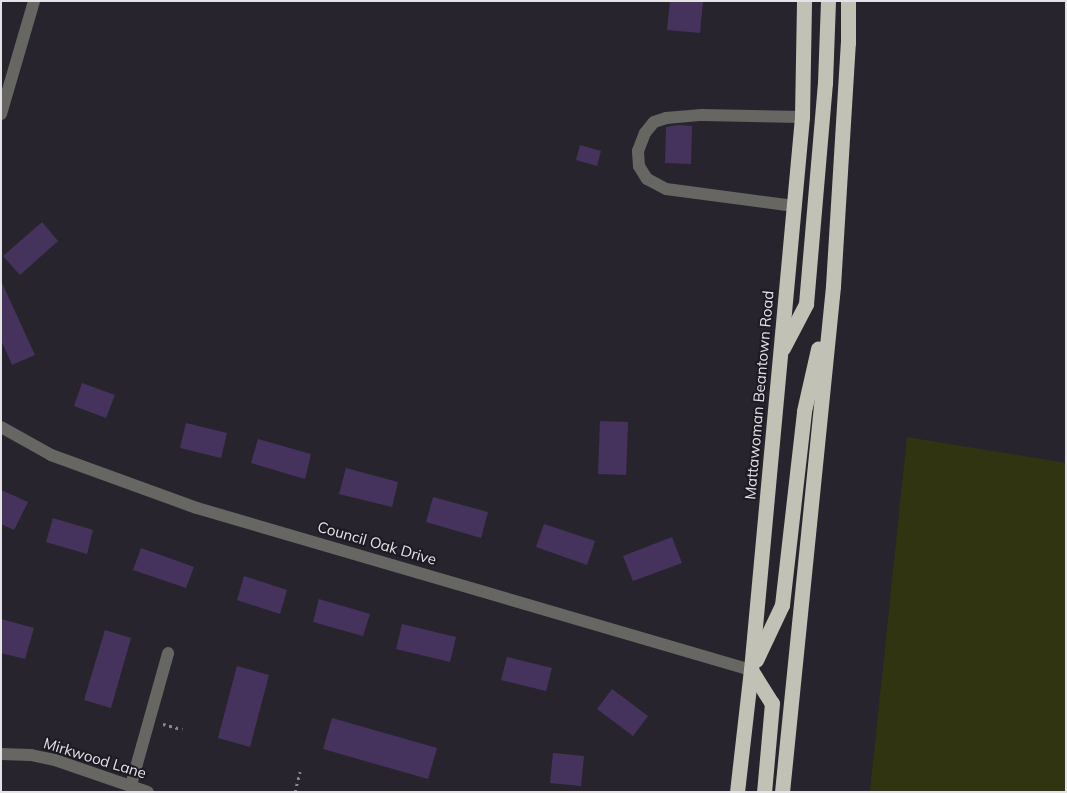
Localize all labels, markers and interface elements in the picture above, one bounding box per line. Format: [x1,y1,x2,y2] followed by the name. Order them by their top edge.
[741,290,777,500] street label: Mattawoman Beantown Road
[316,517,438,569] street label: Council Oak Drive
[41,734,149,782] street label: Mirkwood Lane

